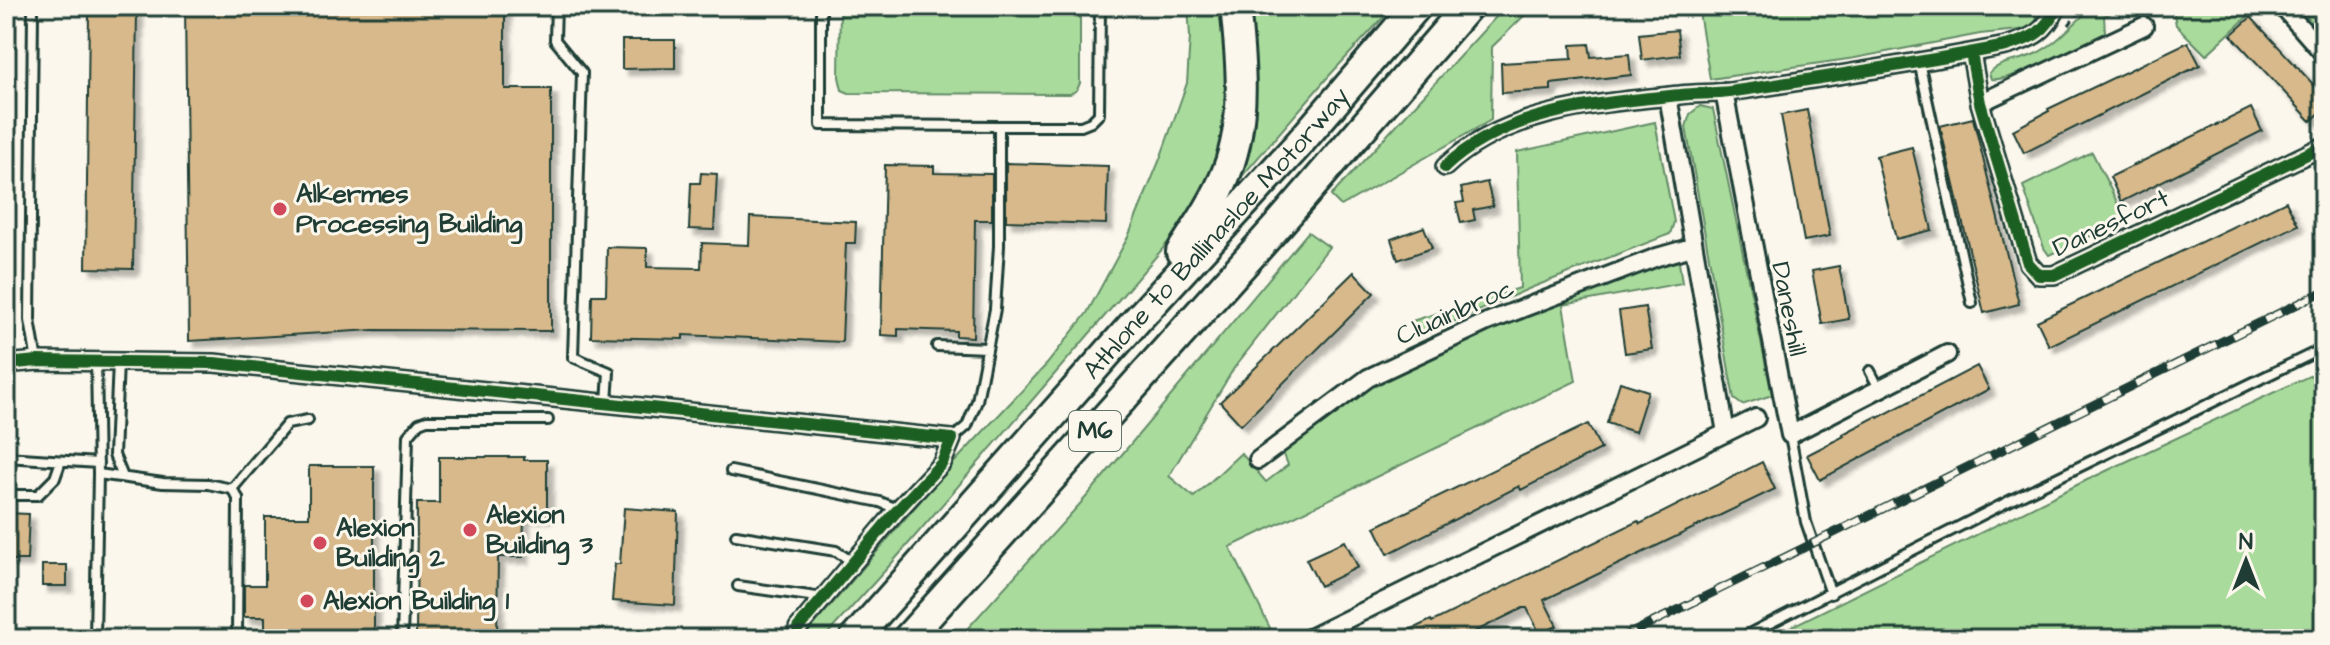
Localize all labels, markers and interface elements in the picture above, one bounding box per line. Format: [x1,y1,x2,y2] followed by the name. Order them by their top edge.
[1075,79,1359,387] street label: Athlone to Ballinasloe Motorway
[296,176,523,245] place label: Alkermes Processing Building
[2047,180,2176,266] street label: Danesfort
[271,200,289,218] marker: Alkermes Processing Building
[1762,259,1816,359] street label: Daneshill
[1390,270,1520,354] street label: Cluainbroc
[1069,411,1121,451] road number: M6
[486,497,594,566] place label: Alexion Building 3
[336,510,445,579] place label: Alexion Building 2
[461,521,479,539] marker: Alexion Building 3
[2206,521,2286,601] north arrow
[2239,527,2253,558] text: N
[311,534,329,552] marker: Alexion Building 2
[323,583,510,622] place label: Alexion Building 1
[298,592,316,610] marker: Alexion Building 1

